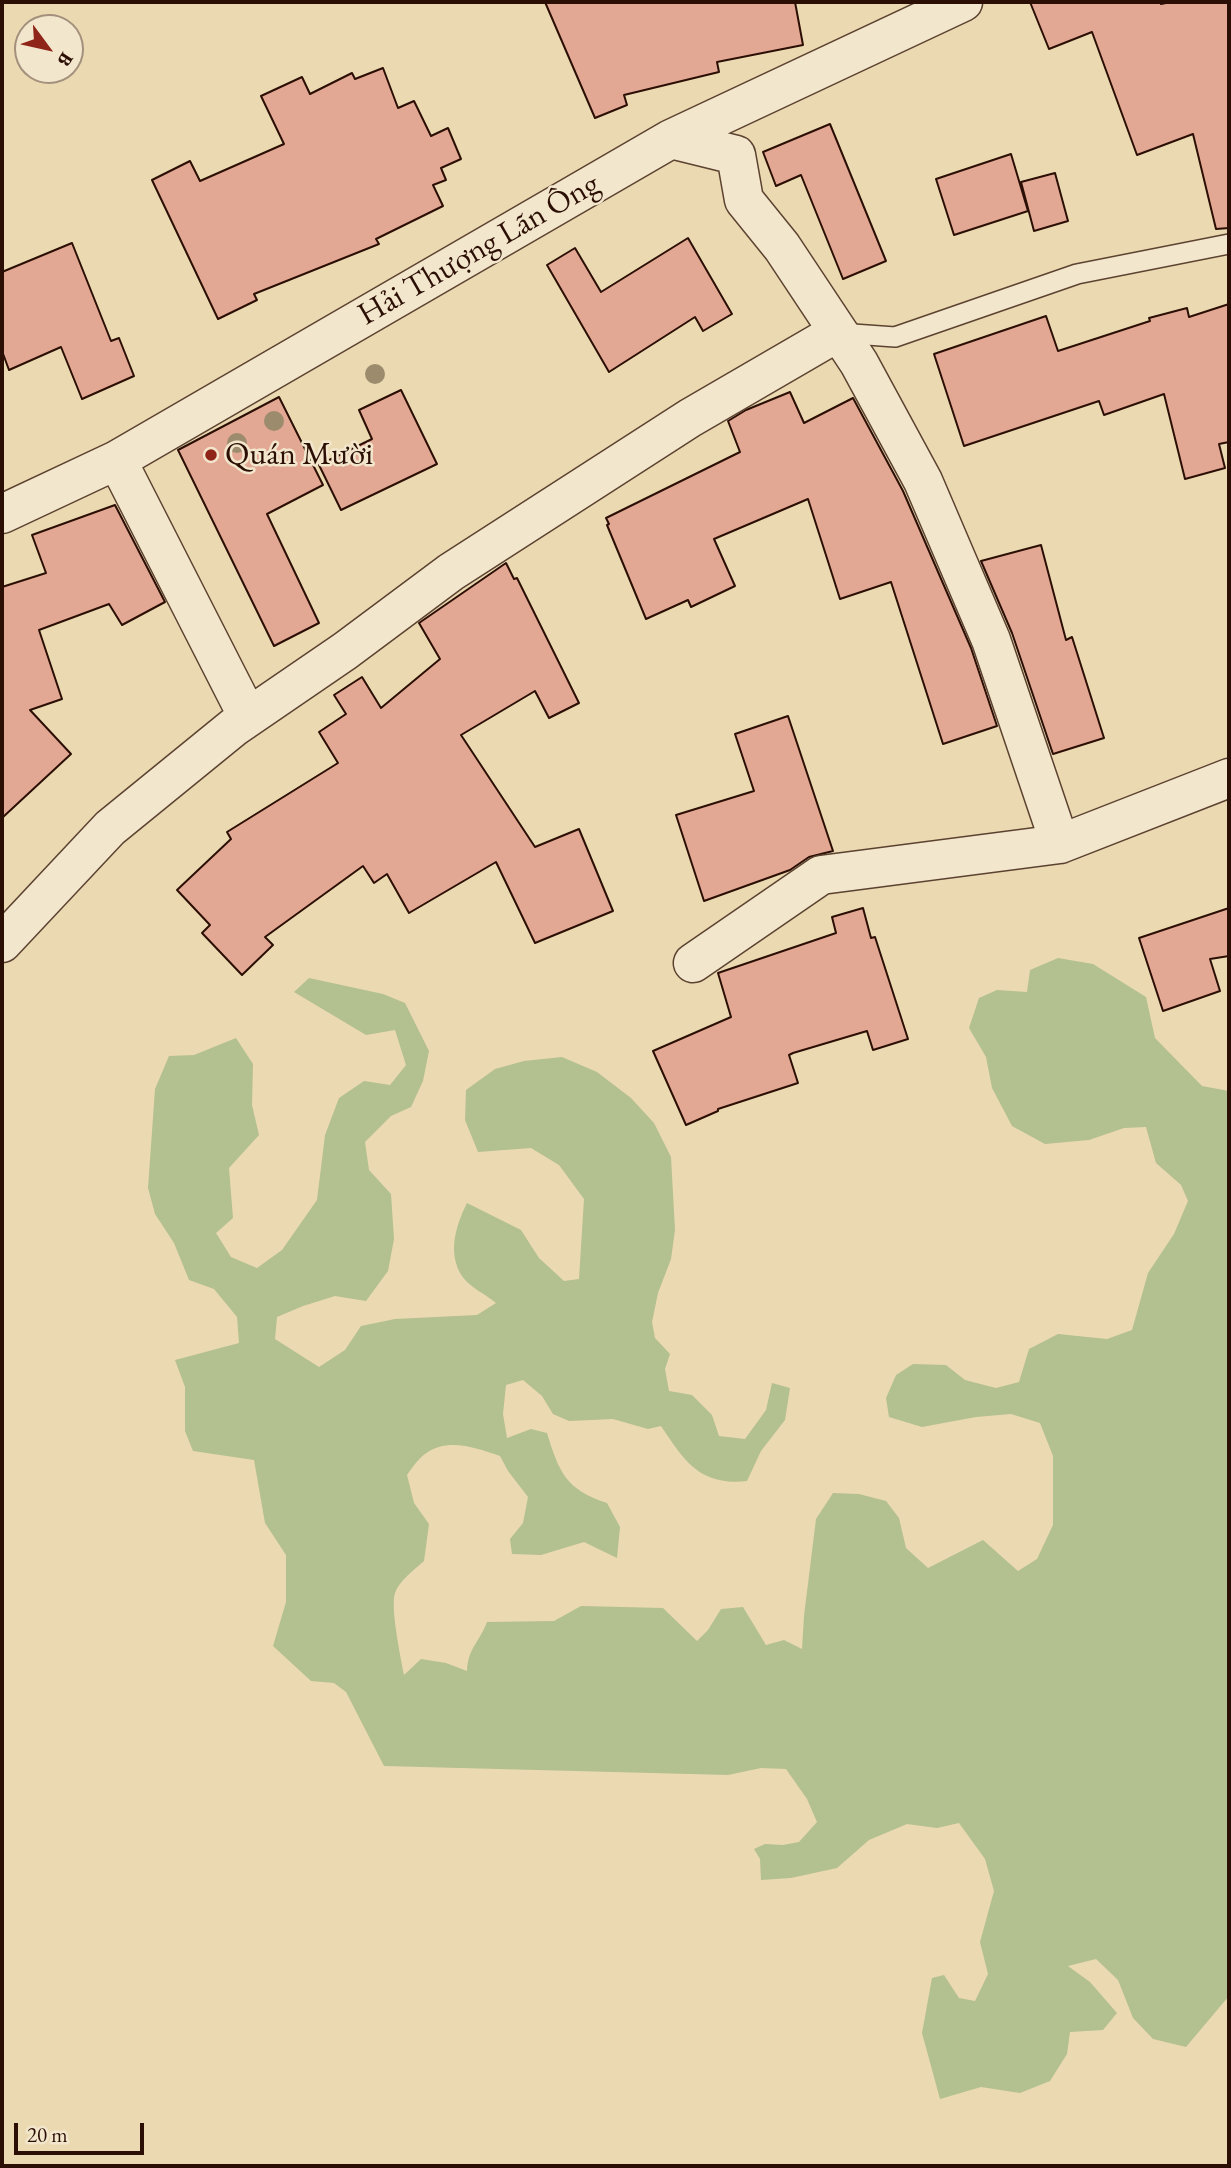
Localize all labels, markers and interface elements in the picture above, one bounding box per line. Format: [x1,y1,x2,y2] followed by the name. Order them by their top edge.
[14,14,84,84] north arrow
[52,48,79,71] text: B
[352,165,606,335] street label: Hải Thượng Lãn Ông
[225,436,373,474] place label: Quán Mười
[203,447,219,463] marker: Quán Mười
[18,2108,147,2152] scale bar
[27,2121,68,2148] text: 20 m

